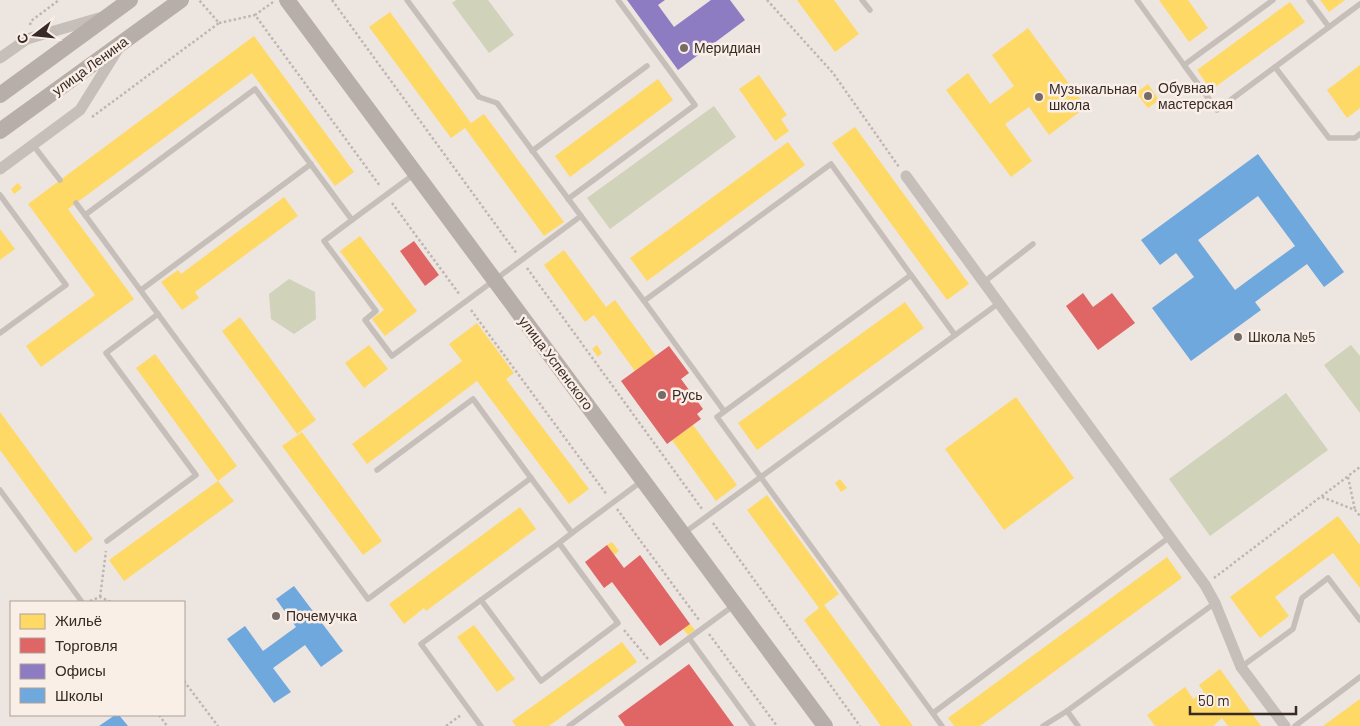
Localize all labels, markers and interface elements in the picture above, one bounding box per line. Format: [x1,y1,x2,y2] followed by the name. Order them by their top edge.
[10,10,60,60] north arrow
[12,32,32,46] text: С
[49,32,131,99] street label: улица Ленина
[694,39,761,56] place label: Меридиан
[678,42,690,54] marker: Меридиан
[1158,79,1233,112] place label: Обувная мастерская
[1049,80,1137,113] place label: Музыкальная школа
[1142,90,1154,102] marker: Обувная мастерская
[1033,91,1045,103] marker: Музыкальная школа
[516,312,597,413] street label: улица Успенского
[1248,328,1316,345] place label: Школа №5
[1232,331,1244,343] marker: Школа №5
[672,386,702,403] place label: Русь
[656,389,668,401] marker: Русь
[10,601,185,716] legend
[286,607,357,624] place label: Почемучка
[270,610,282,622] marker: Почемучка
[55,611,102,629] text: Жильё
[55,636,118,654] text: Торговля
[55,661,106,679] text: Офисы
[1190,684,1296,716] scale bar
[55,686,103,704] text: Школы
[1198,691,1230,709] text: 50 m

